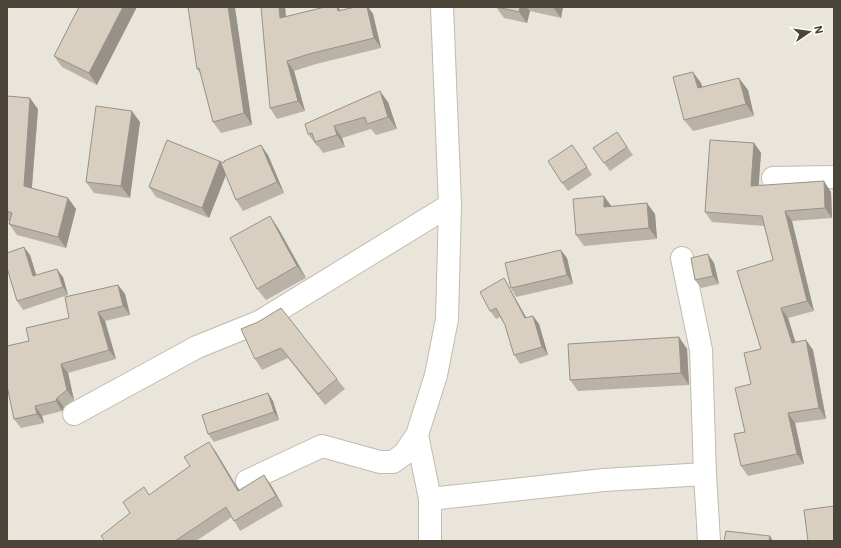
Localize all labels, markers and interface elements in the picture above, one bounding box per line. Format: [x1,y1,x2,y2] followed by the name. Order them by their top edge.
[789,12,829,52] north arrow
[811,24,826,35] text: N

